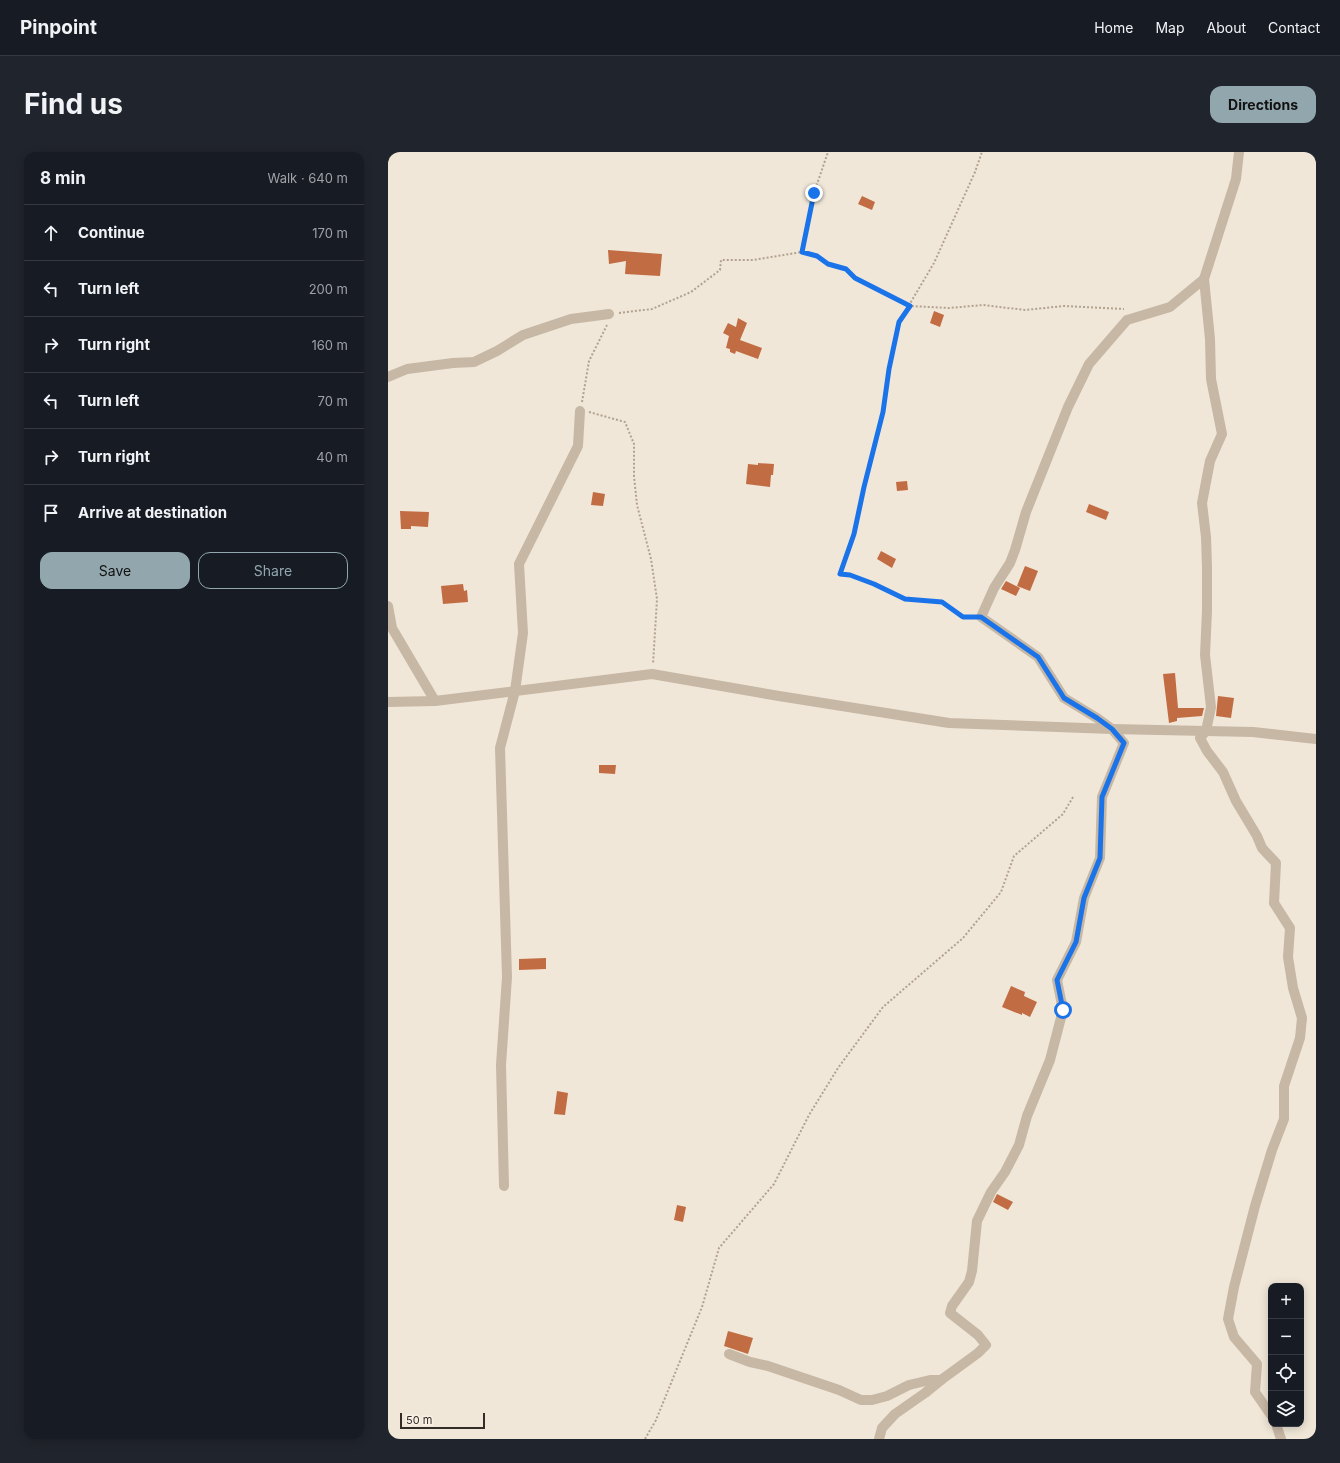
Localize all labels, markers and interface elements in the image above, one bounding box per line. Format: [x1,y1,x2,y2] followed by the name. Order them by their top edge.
[20,16,97,39] text: Pinpoint
[1094,19,1133,36] text: Home
[1155,19,1185,36] text: Map
[1207,19,1246,36] text: About
[1268,19,1320,36] text: Contact
[1210,86,1316,123] button: Directions
[24,87,123,121] text: Find us
[40,168,86,188] text: 8 min
[268,170,348,186] text: Walk · 640 m
[805,184,823,202] route end
[40,222,62,244] icon: ahead
[78,223,145,242] text: Continue
[312,225,348,241] text: 170 m
[40,278,62,300] icon: left
[78,279,139,298] text: Turn left
[309,281,348,297] text: 200 m
[40,334,62,356] icon: right
[78,335,150,354] text: Turn right
[311,337,348,353] text: 160 m
[40,390,62,412] icon: left
[78,391,139,410] text: Turn left
[318,393,348,409] text: 70 m
[40,446,62,468] icon: right
[78,447,150,466] text: Turn right
[316,449,348,465] text: 40 m
[40,502,62,524] icon: arrive
[78,503,227,522] text: Arrive at destination
[40,552,190,589] button: Save
[198,552,348,589] button: Share
[1054,1001,1072,1019] route start
[1268,1283,1304,1427] map controls
[1268,1283,1304,1319] button: +
[1268,1319,1304,1355] button: −
[1268,1355,1304,1391] button: locate
[1268,1391,1304,1427] button: layers
[400,1411,485,1430] scale bar
[406,1413,432,1427] text: 50 m

